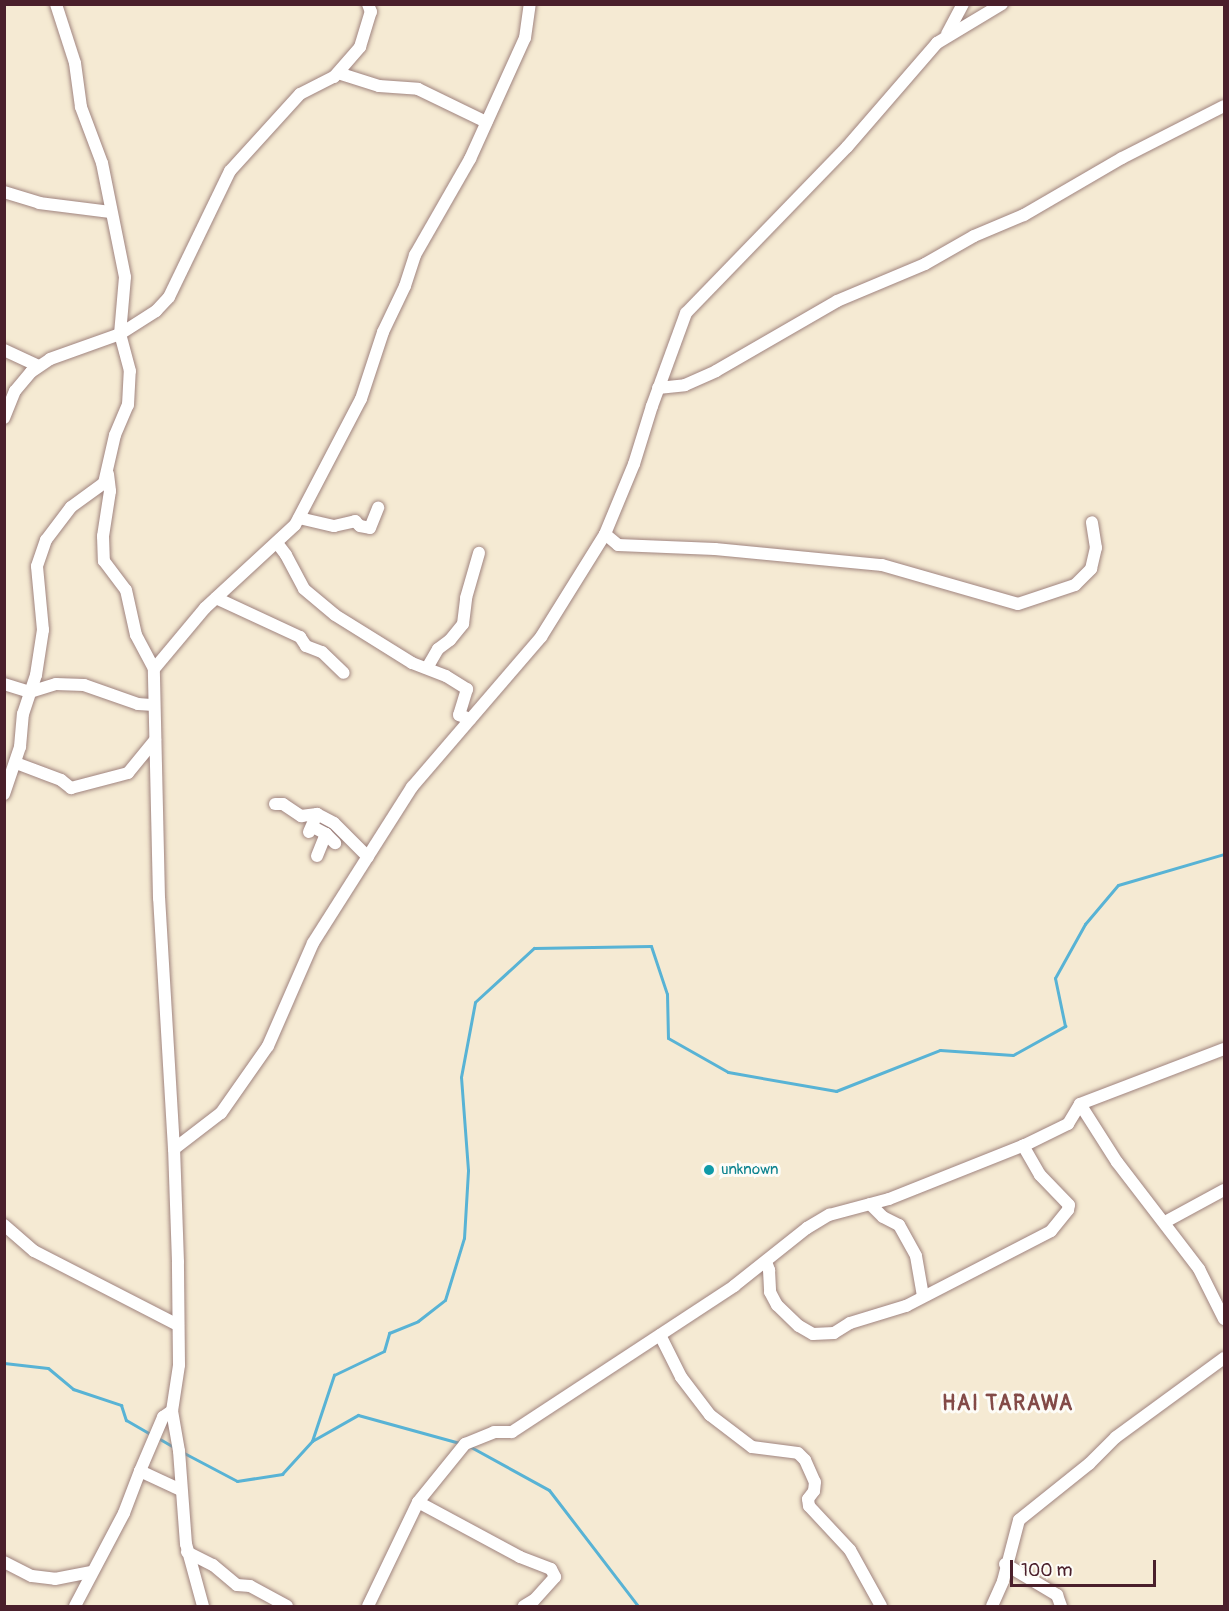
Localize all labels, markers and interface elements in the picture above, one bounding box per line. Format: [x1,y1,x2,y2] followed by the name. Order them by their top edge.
[721,1161,779,1179] place label: unknown
[702,1163,716,1177] marker: unknown
[942,1391,1074,1417] district label: HAI TARAWA
[1013,1548,1158,1586] scale bar
[1021,1559,1073,1582] text: 100 m

